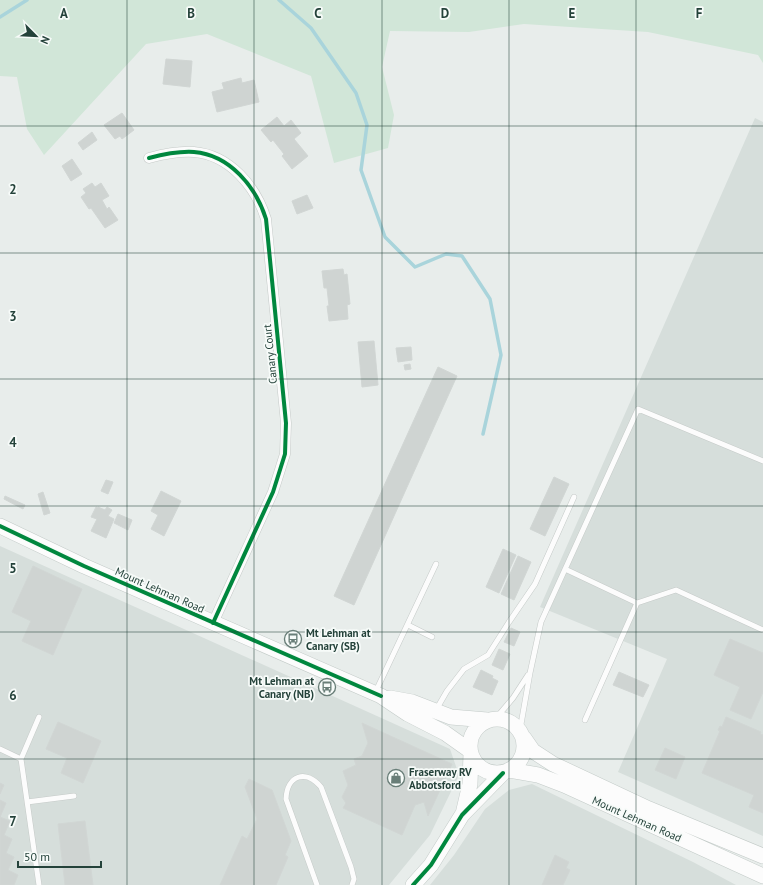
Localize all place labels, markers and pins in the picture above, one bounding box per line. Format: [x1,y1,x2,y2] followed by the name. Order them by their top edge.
[306,626,371,653] place label: Mt Lehman at Canary (SB)
[283,629,303,649] bus stop icon: Mt Lehman at Canary (SB)
[249,674,314,701] place label: Mt Lehman at Canary (NB)
[317,677,337,697] bus stop icon: Mt Lehman at Canary (NB)
[409,765,472,792] place label: Fraserway RV Abbotsford
[386,768,406,788] shop icon: Fraserway RV Abbotsford

